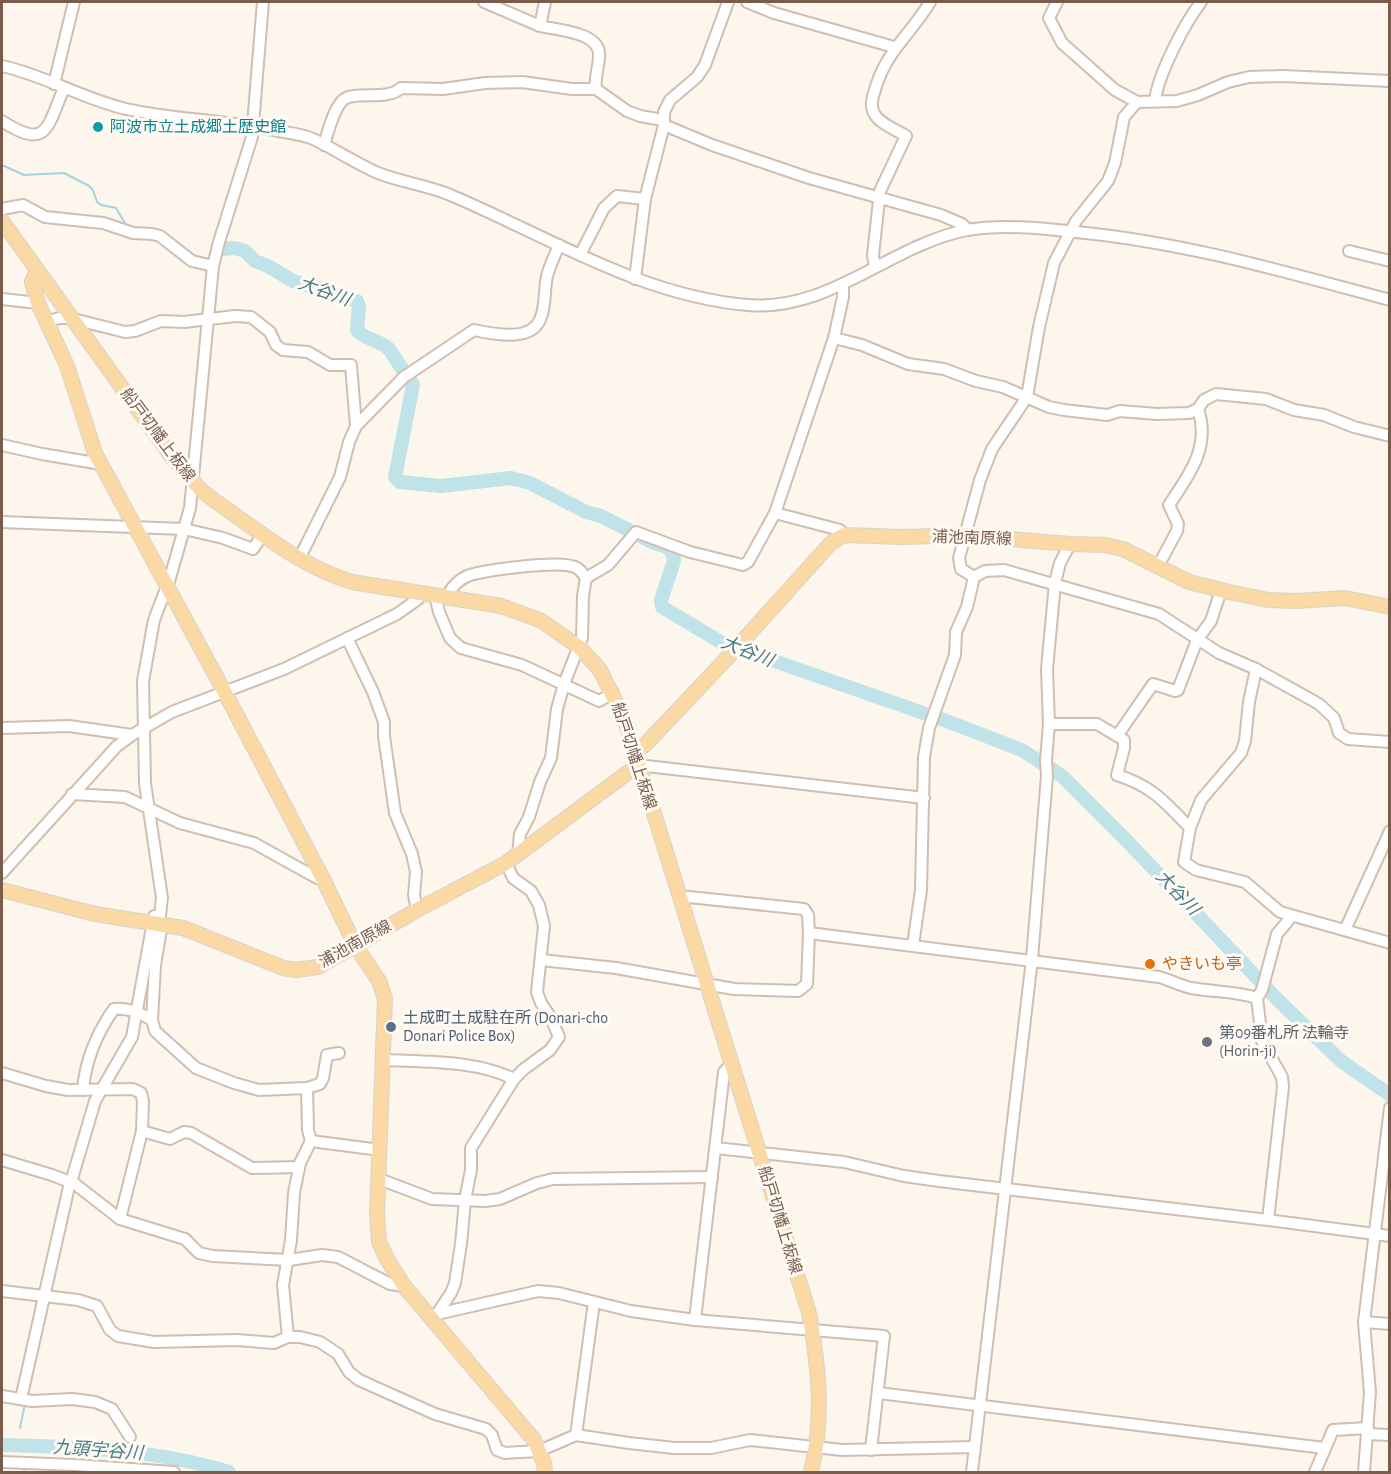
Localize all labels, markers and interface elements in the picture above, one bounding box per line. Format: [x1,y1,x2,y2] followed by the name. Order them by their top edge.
[110,118,286,135] place label: 阿波市立土成郷土歴史館
[91,120,105,134] marker: 阿波市立土成郷土歴史館
[296,272,355,310] water label: 大谷川
[118,385,199,485] street label: 船戸切幡上板線
[932,528,1012,547] street label: 浦池南原線
[719,632,778,671] water label: 大谷川
[609,700,660,812] street label: 船戸切幡上板線
[1152,866,1205,920] water label: 大谷川
[316,917,394,970] street label: 浦池南原線
[1162,955,1242,972] place label: やきいも亭
[1143,957,1157,971] marker: やきいも亭
[403,1009,608,1044] place label: 土成町土成駐在所 (Donari-cho Donari Police Box)
[384,1020,398,1034] marker: 土成町土成駐在所 (Donari-cho Donari Police Box)
[1219,1024,1350,1060] place label: 第09番札所 法輪寺 (Horin-ji)
[1200,1035,1214,1049] marker: 第09番札所 法輪寺 (Horin-ji)
[756,1164,805,1276] street label: 船戸切幡上板線
[52,1437,146,1463] water label: 九頭宇谷川

